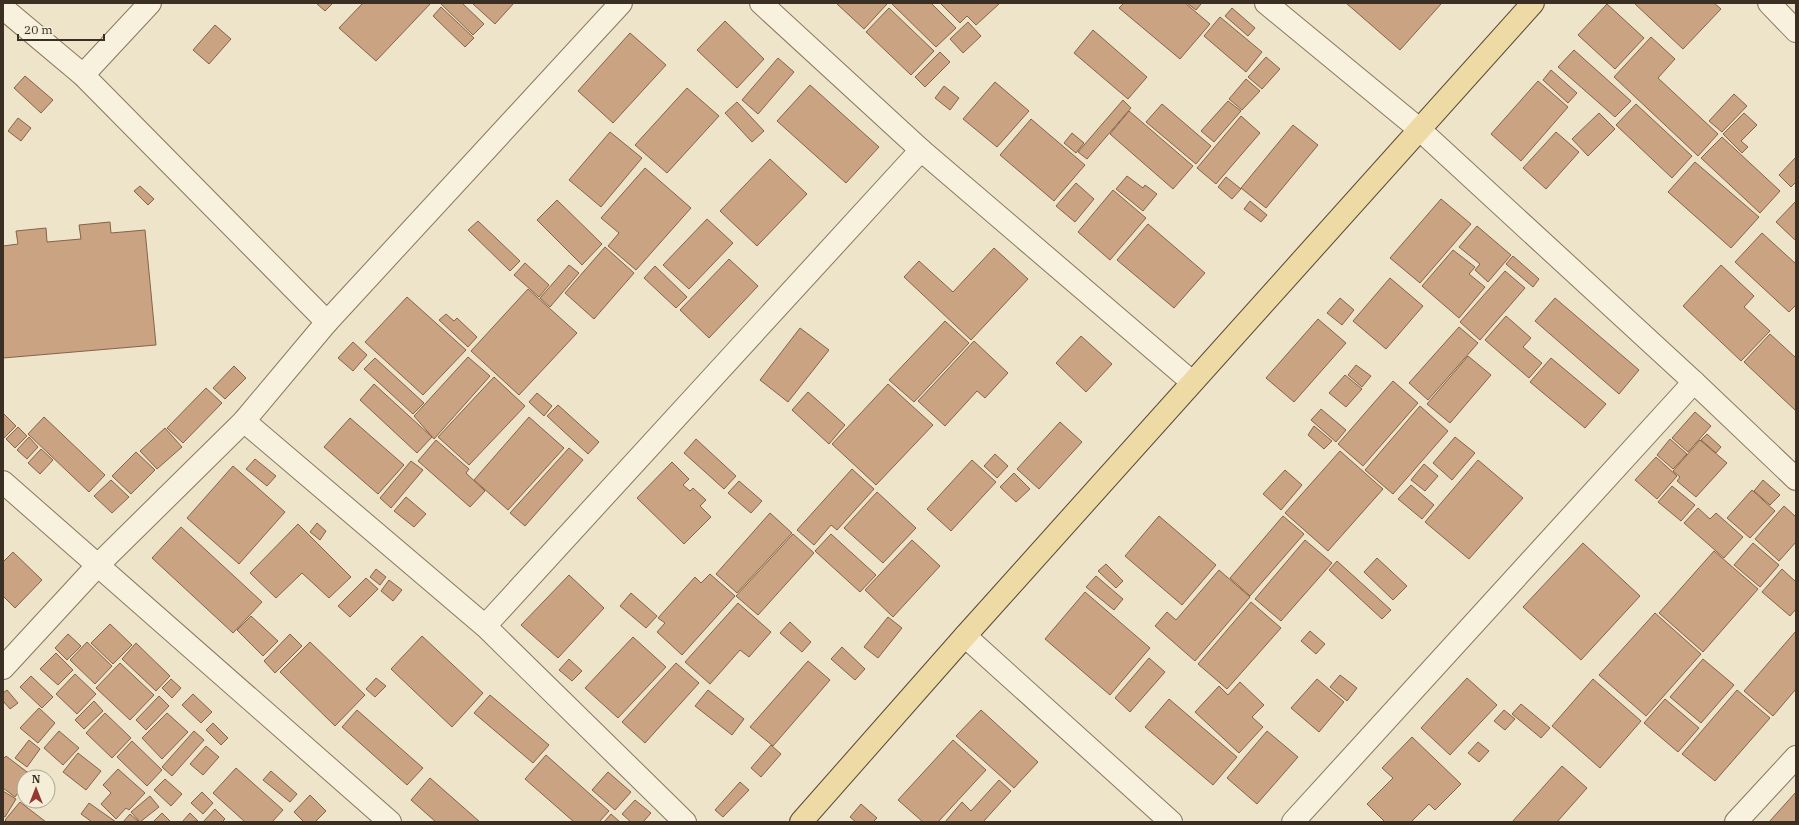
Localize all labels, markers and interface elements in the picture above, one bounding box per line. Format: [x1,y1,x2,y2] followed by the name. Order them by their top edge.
[18,16,104,42] scale bar
[24,22,53,37] text: 20 m
[16,769,56,809] north arrow
[32,772,41,786] text: N

